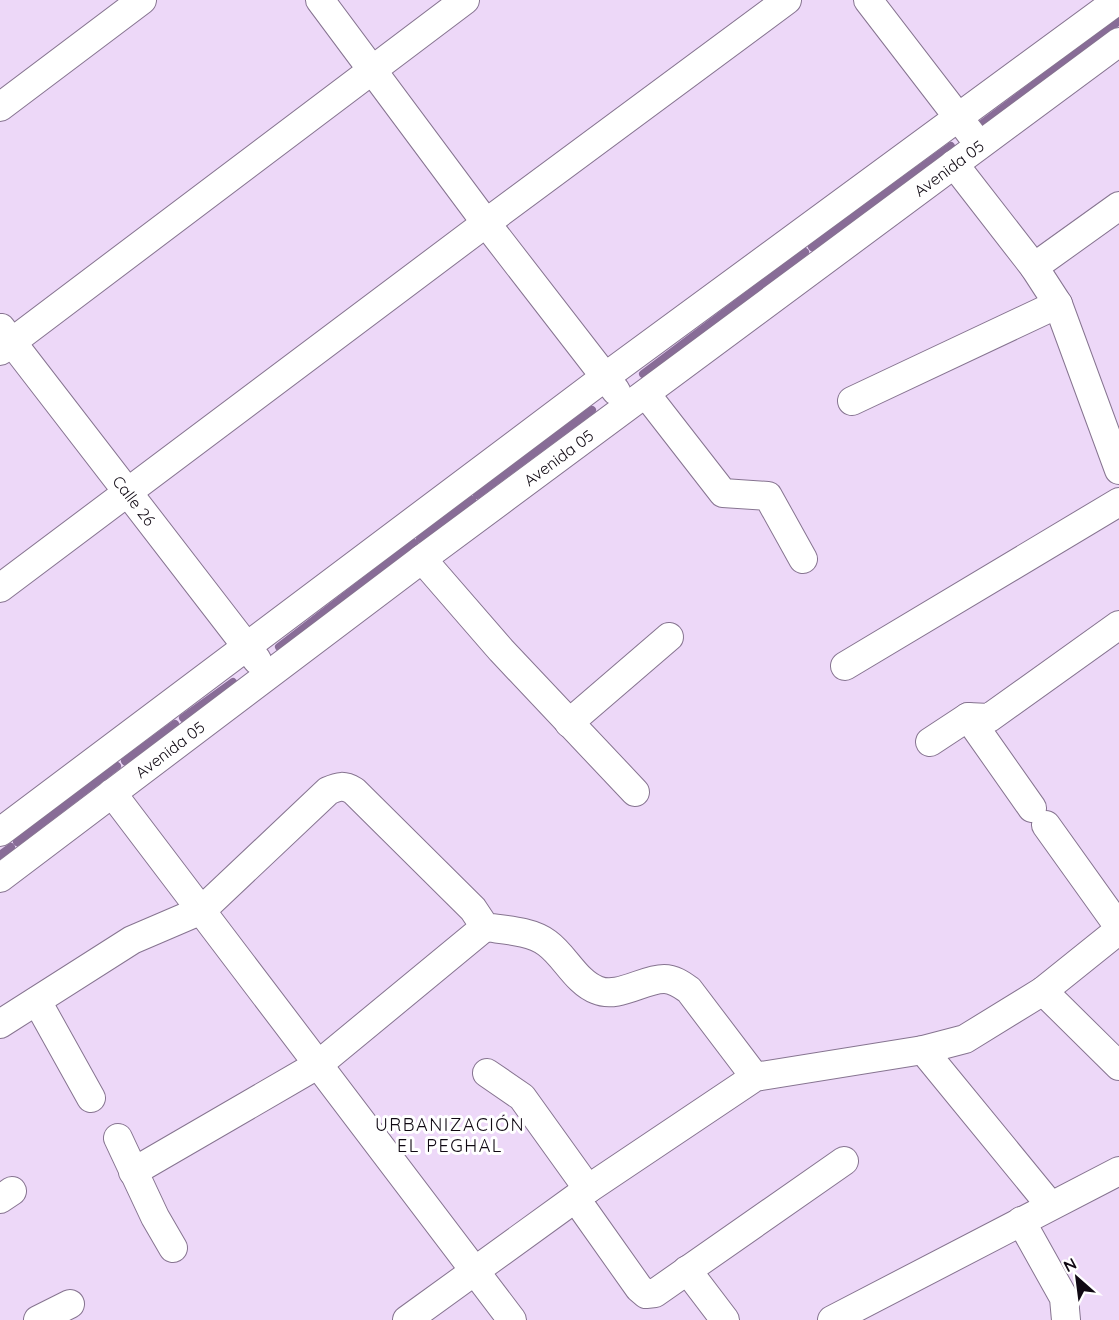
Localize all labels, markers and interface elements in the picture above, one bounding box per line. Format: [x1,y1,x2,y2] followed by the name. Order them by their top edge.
[910,136,988,201] street label: Avenida 05
[520,425,597,490] street label: Avenida 05
[108,471,160,530] street label: Calle 26
[131,717,209,782] street label: Avenida 05
[375,1113,525,1157] district label: URBANIZACIÓN EL PEGHAL
[1047,1248,1107,1308] north arrow
[1060,1253,1080,1276] text: N

